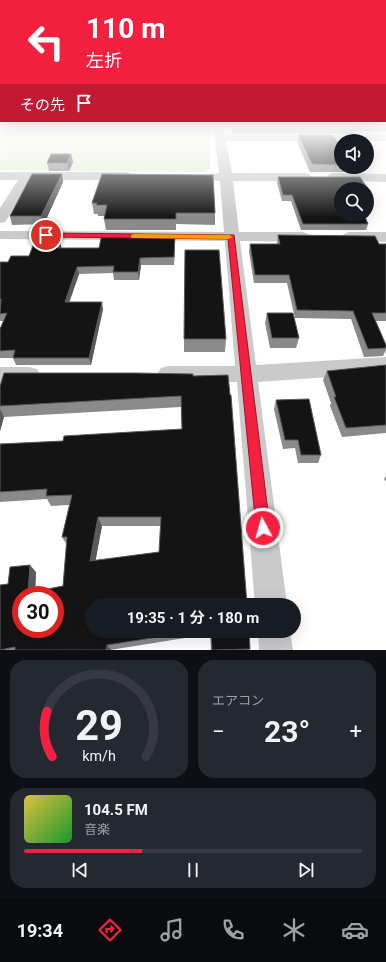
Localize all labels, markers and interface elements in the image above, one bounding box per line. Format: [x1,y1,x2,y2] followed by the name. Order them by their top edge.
[86,12,165,45] text: 110 m
[20,16,72,68] icon: left
[86,50,122,71] text: 左折
[73,92,95,114] icon: arrive
[20,96,65,114] text: その先
[334,134,374,222] map controls
[334,134,374,174] button: sound
[334,182,374,222] button: search
[29,218,63,252] pin
[35,224,57,246] icon: arrive
[242,507,284,549] position arrow
[12,586,64,638] speed limit sign: 30
[127,609,259,627] text: 19:35 · 1 分 · 180 m
[212,693,264,708] text: エアコン
[75,701,123,750] text: 29
[264,714,310,749] text: 23°
[212,719,225,744] text: −
[350,719,362,744] text: +
[82,748,116,764] text: km/h
[84,801,148,819] text: 104.5 FM
[84,822,110,837] text: 音楽
[69,859,91,881] icon: previous
[182,859,204,881] icon: pause
[295,859,317,881] icon: next
[96,916,124,944] icon: directions
[158,916,186,944] icon: music
[219,916,247,944] icon: phone
[280,916,308,944] icon: climate
[341,916,369,944] icon: car
[17,920,63,941] text: 19:34

